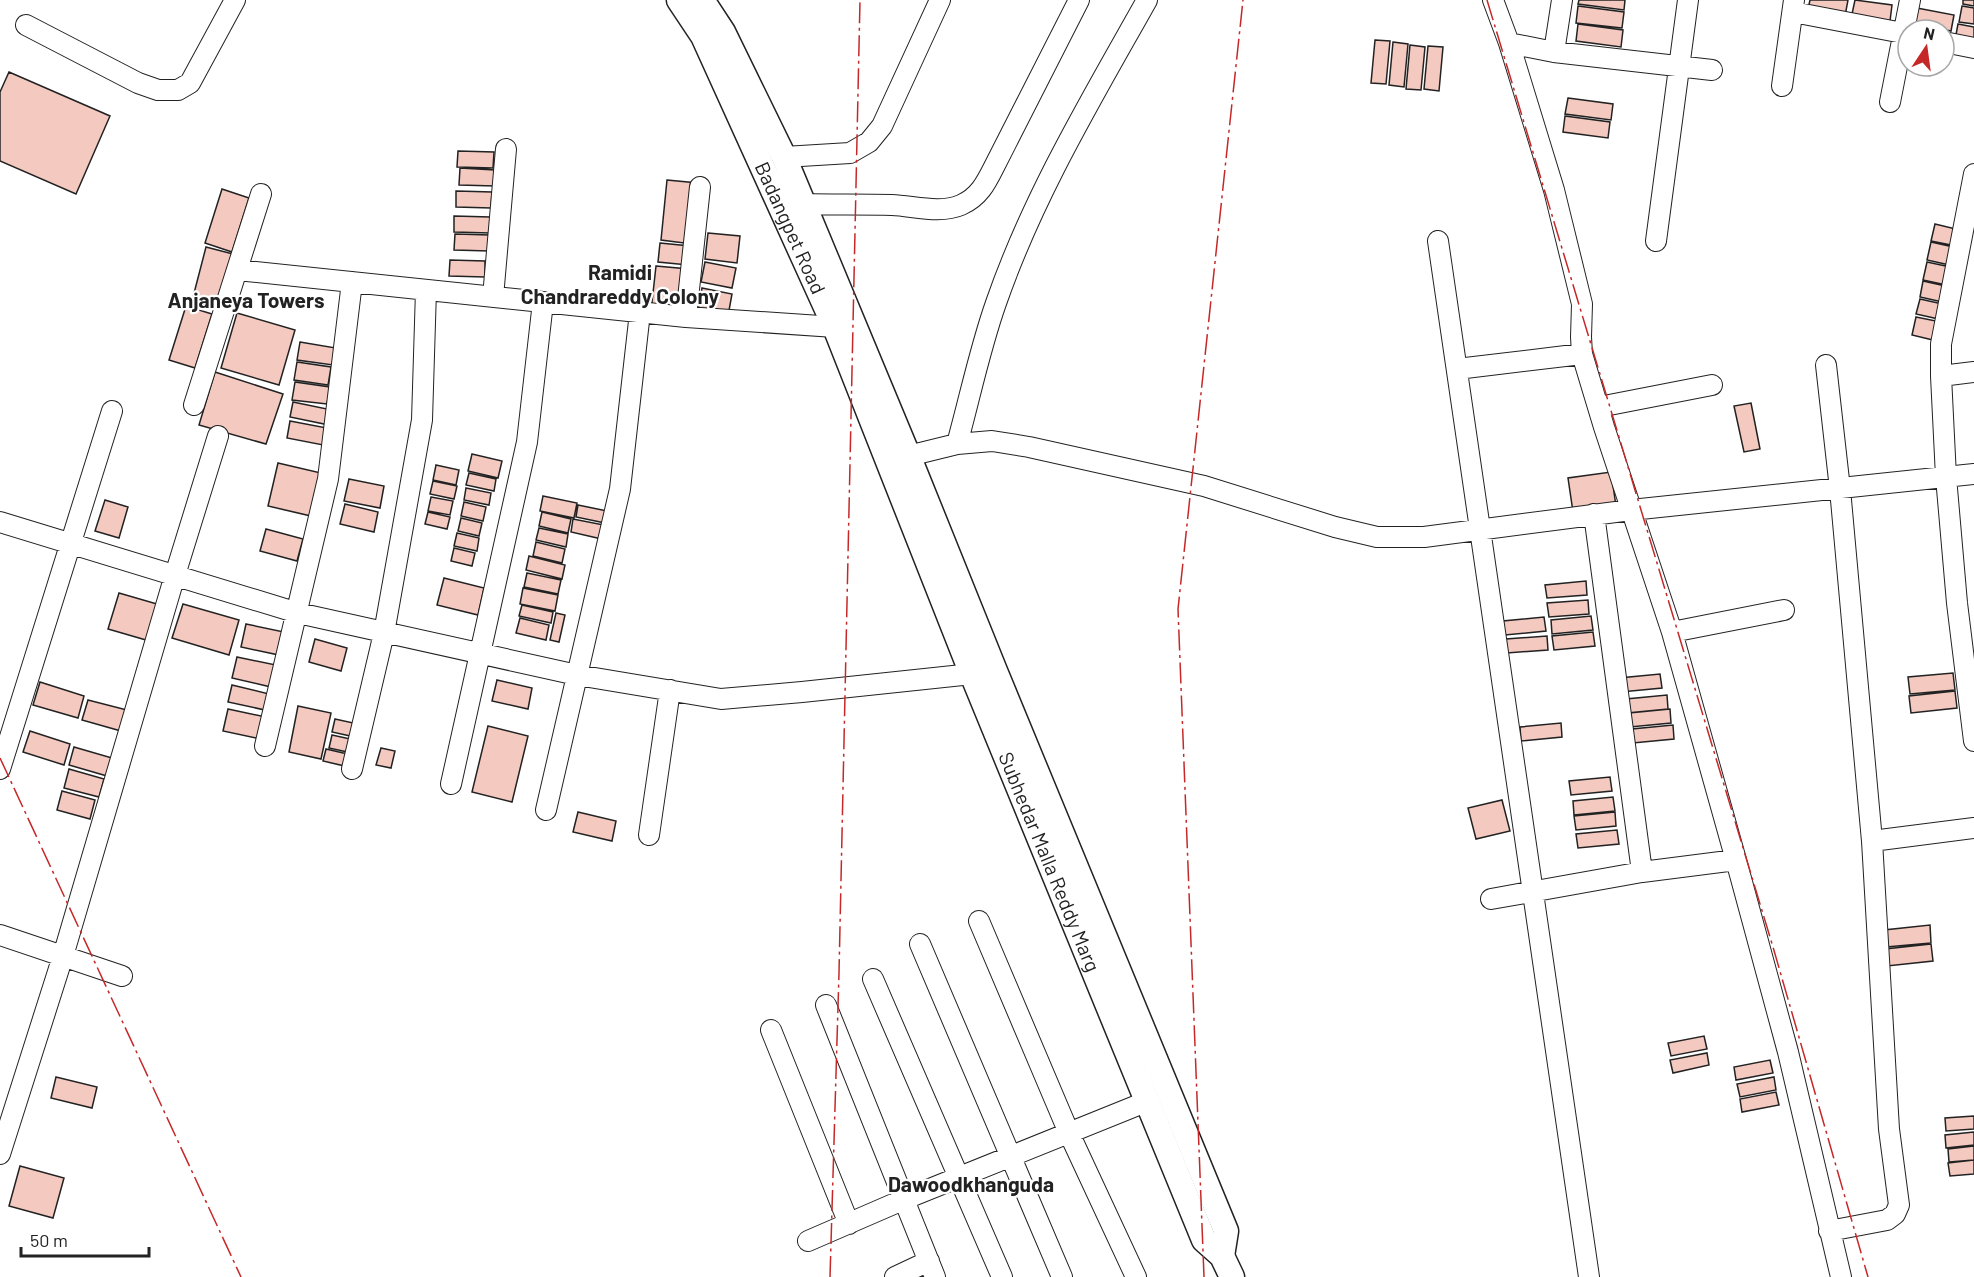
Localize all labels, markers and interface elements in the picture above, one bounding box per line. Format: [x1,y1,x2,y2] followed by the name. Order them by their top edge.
[1896,18,1956,78] north arrow
[1922,22,1937,43] text: N
[751,158,831,297] street label: Badangpet Road
[521,259,720,308] district label: Ramidi Chandrareddy Colony
[168,287,324,312] district label: Anjaneya Towers
[994,748,1106,975] street label: Subhedar Malla Reddy Marg
[888,1171,1054,1196] district label: Dawoodkhanguda
[21,1220,148,1258] scale bar
[30,1229,68,1251] text: 50 m

